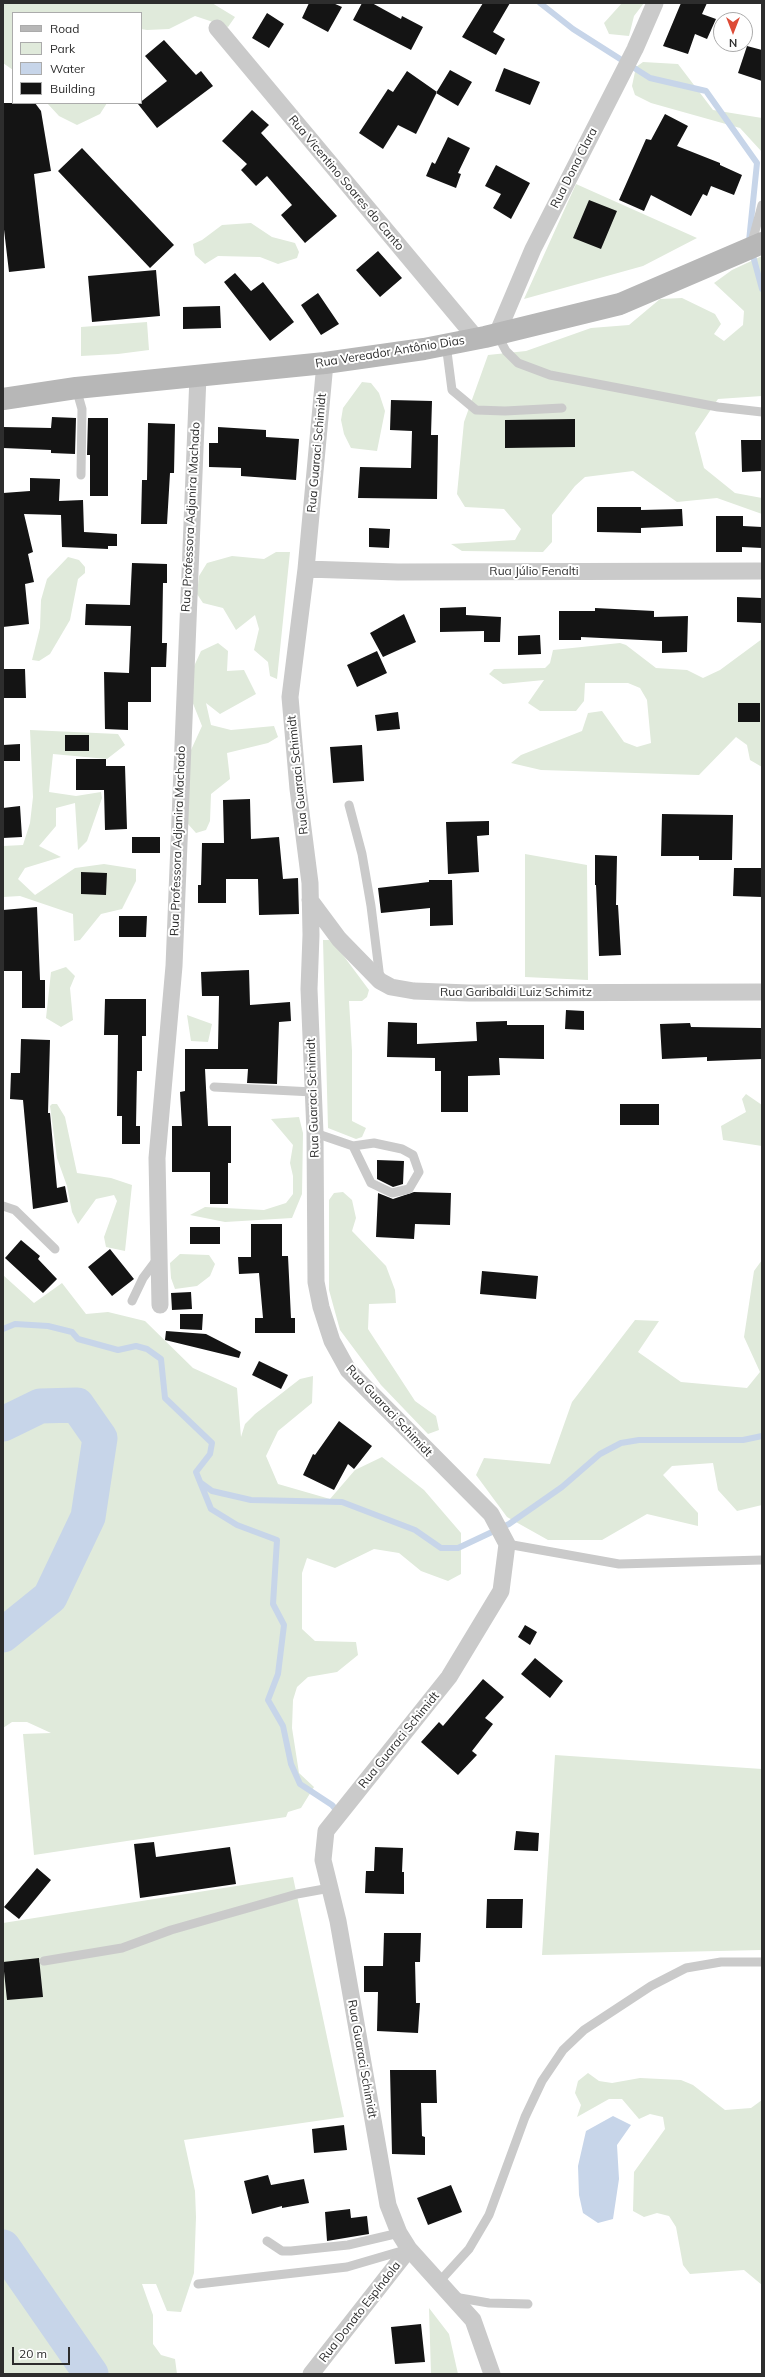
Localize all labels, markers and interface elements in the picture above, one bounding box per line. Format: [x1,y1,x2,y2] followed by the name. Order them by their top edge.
[12,12,142,104] legend
[713,12,753,52] north arrow
[50,21,79,36] text: Road
[729,36,737,50] text: N
[50,41,75,56] text: Park
[50,61,85,76] text: Water
[50,81,95,96] text: Building
[285,112,407,254] street label: Rua Vicentino Soares do Canto
[547,125,601,211] street label: Rua Dona Clara
[314,333,466,371] street label: Rua Vereador Antônio Dias
[305,393,329,513] street label: Rua Guaraci Schimidt
[179,422,203,612] street label: Rua Professora Adjanira Machado
[489,564,579,578] street label: Rua Júlio Fenalti
[285,715,311,835] street label: Rua Guaraci Schimidt
[167,746,189,936] street label: Rua Professora Adjanira Machado
[440,985,592,999] street label: Rua Garibaldi Luiz Schimitz
[304,1038,322,1158] street label: Rua Guaraci Schimidt
[343,1362,435,1460] street label: Rua Guaraci Schimidt
[356,1689,442,1791] street label: Rua Guaraci Schimidt
[344,1999,380,2119] street label: Rua Guaraci Schimidt
[316,2259,404,2365] street label: Rua Donato Espíndola
[14,2339,72,2365] scale bar
[19,2346,47,2361] text: 20 m

